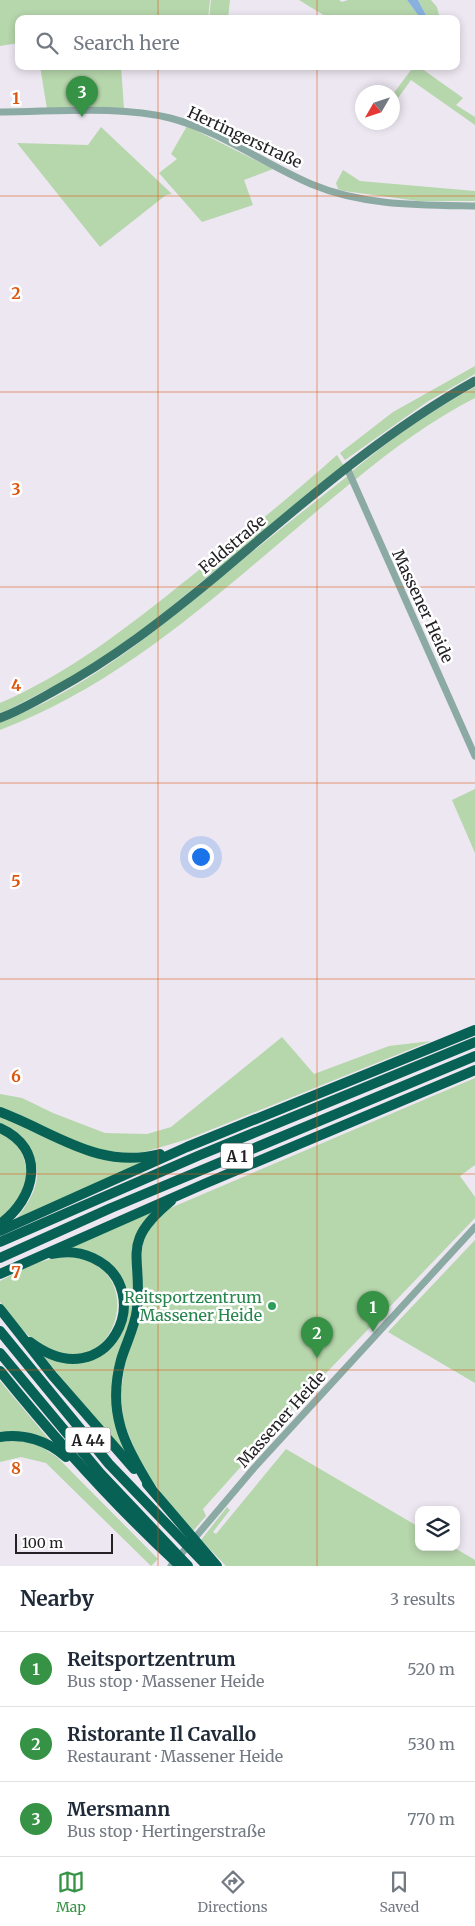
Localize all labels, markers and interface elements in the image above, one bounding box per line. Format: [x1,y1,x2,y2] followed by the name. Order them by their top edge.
[15,15,460,70] search box
[33,29,61,57] icon: search
[73,31,180,55] text: Search here
[66,76,98,117] pin: 3
[355,85,400,130] north arrow
[12,88,20,108] text: 1
[185,102,305,172] street label: Hertingerstraße
[11,283,21,303] text: 2
[11,479,21,499] text: 3
[195,510,269,578] street label: Feldstraße
[388,546,458,666] street label: Massener Heide
[11,675,21,695] text: 4
[188,844,214,870] your location
[11,871,21,891] text: 5
[11,1066,21,1086] text: 6
[221,1144,253,1168] road number: A 1
[11,1262,21,1282] text: 7
[124,1287,262,1325] place label: Reitsportzentrum Massener Heide
[357,1291,389,1332] pin: 1
[266,1300,278,1312] marker: Reitsportzentrum Massener Heide
[301,1317,333,1358] pin: 2
[233,1367,329,1471] street label: Massener Heide
[66,1428,110,1452] road number: A 44
[11,1458,21,1478] text: 8
[415,1506,460,1551] map controls
[415,1506,460,1551] button: layers
[15,1531,112,1554] scale bar
[22,1534,63,1552] text: 100 m
[20,1585,94,1612] text: Nearby
[390,1589,455,1609] text: 3 results
[67,1647,236,1671] text: Reitsportzentrum
[32,1659,40,1679] text: 1
[407,1659,455,1679] text: 520 m
[67,1671,264,1691] text: Bus stop · Massener Heide
[67,1722,256,1746] text: Ristorante Il Cavallo
[31,1734,41,1754] text: 2
[407,1734,455,1754] text: 530 m
[67,1746,283,1766] text: Restaurant · Massener Heide
[67,1797,170,1821] text: Mersmann
[31,1809,41,1829] text: 3
[407,1809,455,1829] text: 770 m
[67,1821,266,1841] text: Bus stop · Hertingerstraße
[56,1868,86,1916] tab: Map
[198,1868,268,1916] tab: Directions
[379,1868,419,1916] tab: Saved

